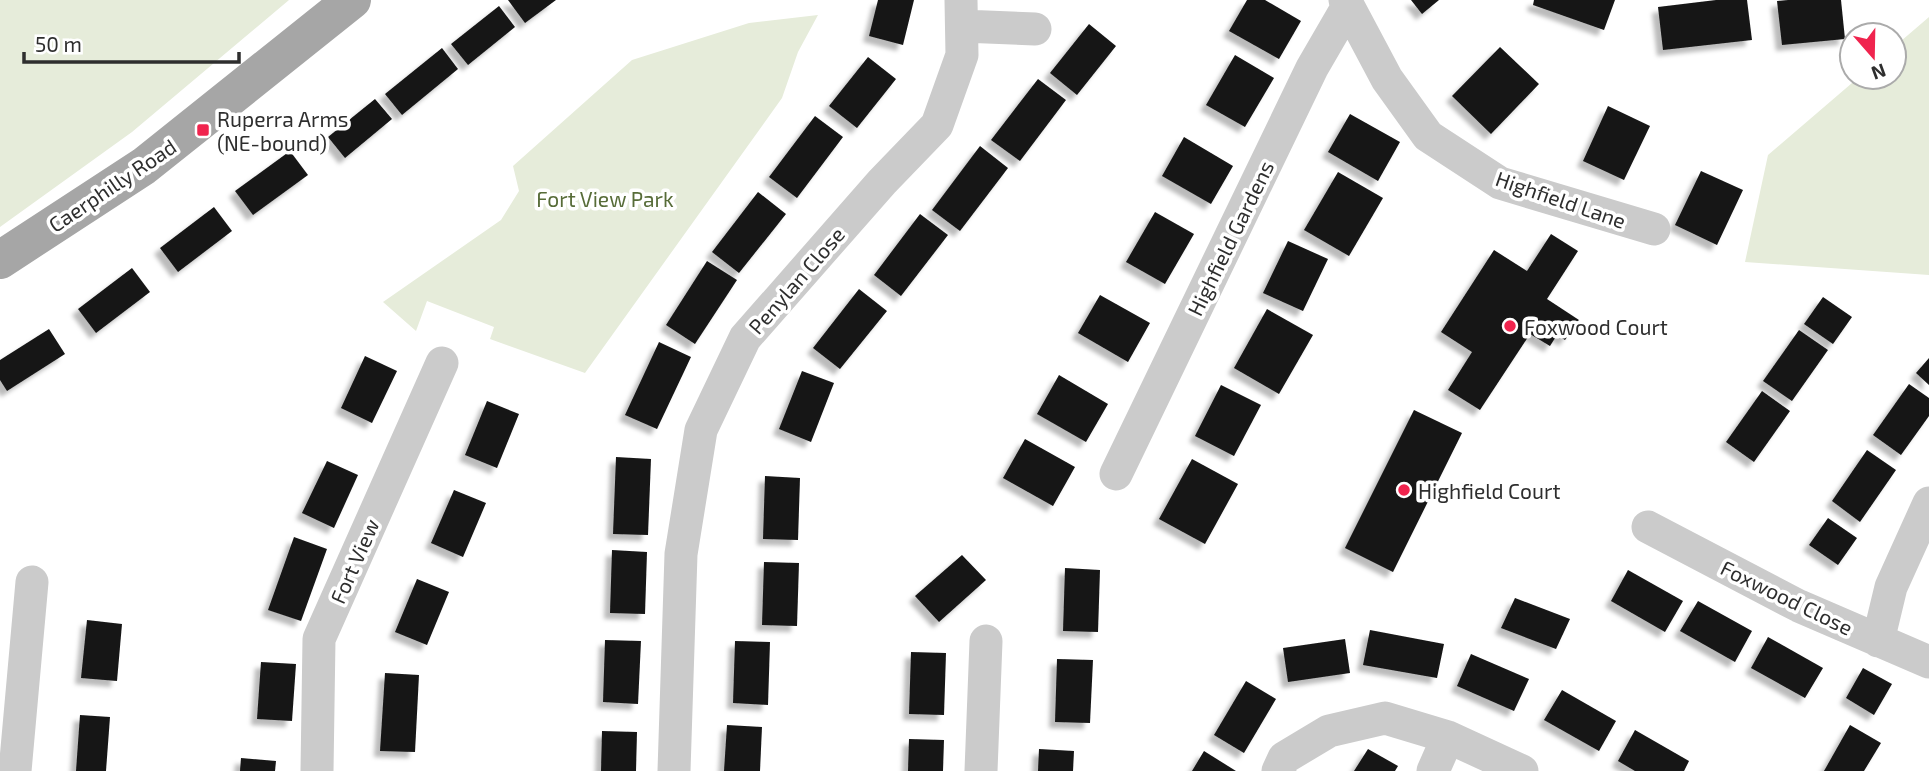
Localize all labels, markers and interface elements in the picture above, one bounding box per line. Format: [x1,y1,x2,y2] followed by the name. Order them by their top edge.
[24,21,240,65] scale bar
[1838,21,1908,91] north arrow
[35,31,82,56] text: 50 m
[1869,59,1889,86] text: N
[217,106,349,155] place label: Ruperra Arms (NE-bound)
[195,122,211,138] marker: Ruperra Arms (NE-bound)
[43,133,181,237] street label: Caerphilly Road
[1182,156,1278,320] street label: Highfield Gardens
[1493,165,1629,233] street label: Highfield Lane
[536,186,674,211] park label: Fort View Park
[743,221,849,339] street label: Penylan Close
[1524,314,1668,339] place label: Foxwood Court
[1502,318,1518,334] marker: Foxwood Court
[1418,478,1560,503] place label: Highfield Court
[1396,482,1412,498] marker: Highfield Court
[324,515,384,607] street label: Fort View
[1717,554,1857,640] street label: Foxwood Close

